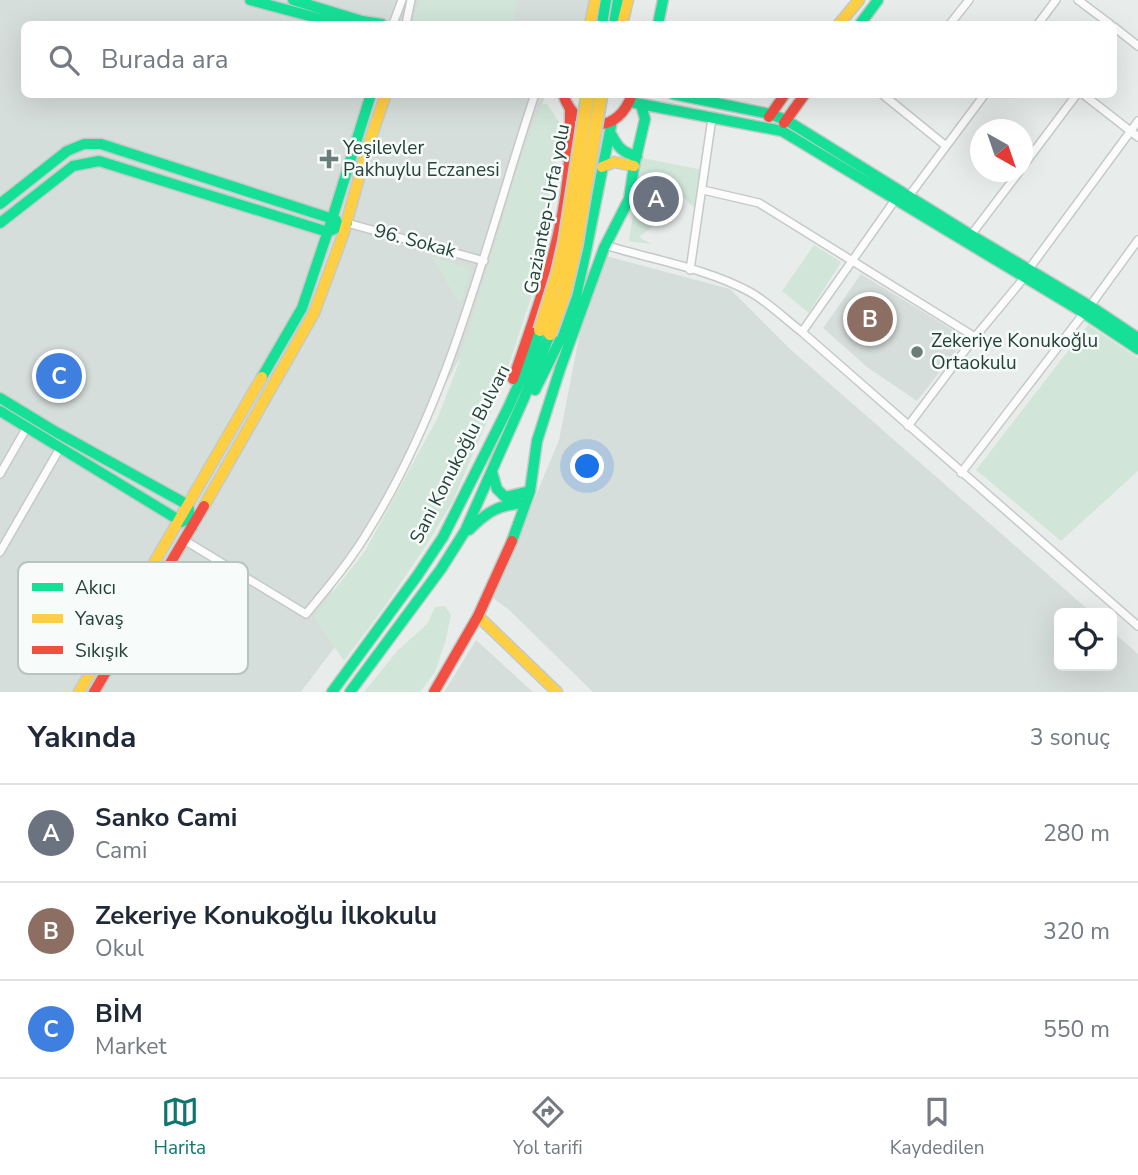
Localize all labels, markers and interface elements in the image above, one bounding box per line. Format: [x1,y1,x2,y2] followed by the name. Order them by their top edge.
[21,21,1117,98] search box
[45,41,83,79] icon: search
[101,42,228,77] text: Burada ara
[970,119,1033,182] north arrow
[518,122,576,296] street label: Gaziantep-Urfa yolu
[342,135,500,183] place label: Yeşilevler Pakhuylu Eczanesi
[321,151,337,167] marker: Yeşilevler Pakhuylu Eczanesi
[633,173,679,225] pin: A
[371,218,459,264] street label: 96. Sokak
[847,293,893,345] pin: B
[931,328,1098,376] place label: Zekeriye Konukoğlu Ortaokulu
[909,344,925,360] marker: Zekeriye Konukoğlu Ortaokulu
[36,350,82,402] pin: C
[404,360,516,548] street label: Sani Konukoğlu Bulvarı
[570,449,604,483] your location
[18,562,248,674] legend
[75,575,116,601] text: Akıcı
[74,606,124,632] text: Yavaş
[1054,608,1117,671] map controls
[1054,608,1117,671] button: locate
[75,638,129,664] text: Sıkışık
[28,717,136,758] text: Yakında
[1030,722,1110,753] text: 3 sonuç
[95,800,237,835] text: Sanko Cami
[42,818,60,849] text: A
[1043,818,1110,849] text: 280 m
[95,835,147,866] text: Cami
[95,898,437,933] text: Zekeriye Konukoğlu İlkokulu
[43,916,59,947] text: B
[1043,916,1110,947] text: 320 m
[95,933,144,964] text: Okul
[95,996,143,1031] text: BİM
[43,1014,59,1045] text: C
[1043,1014,1110,1045] text: 550 m
[95,1031,167,1062] text: Market
[154,1093,206,1161] tab: Harita
[513,1093,583,1161] tab: Yol tarifi
[890,1093,984,1161] tab: Kaydedilen

